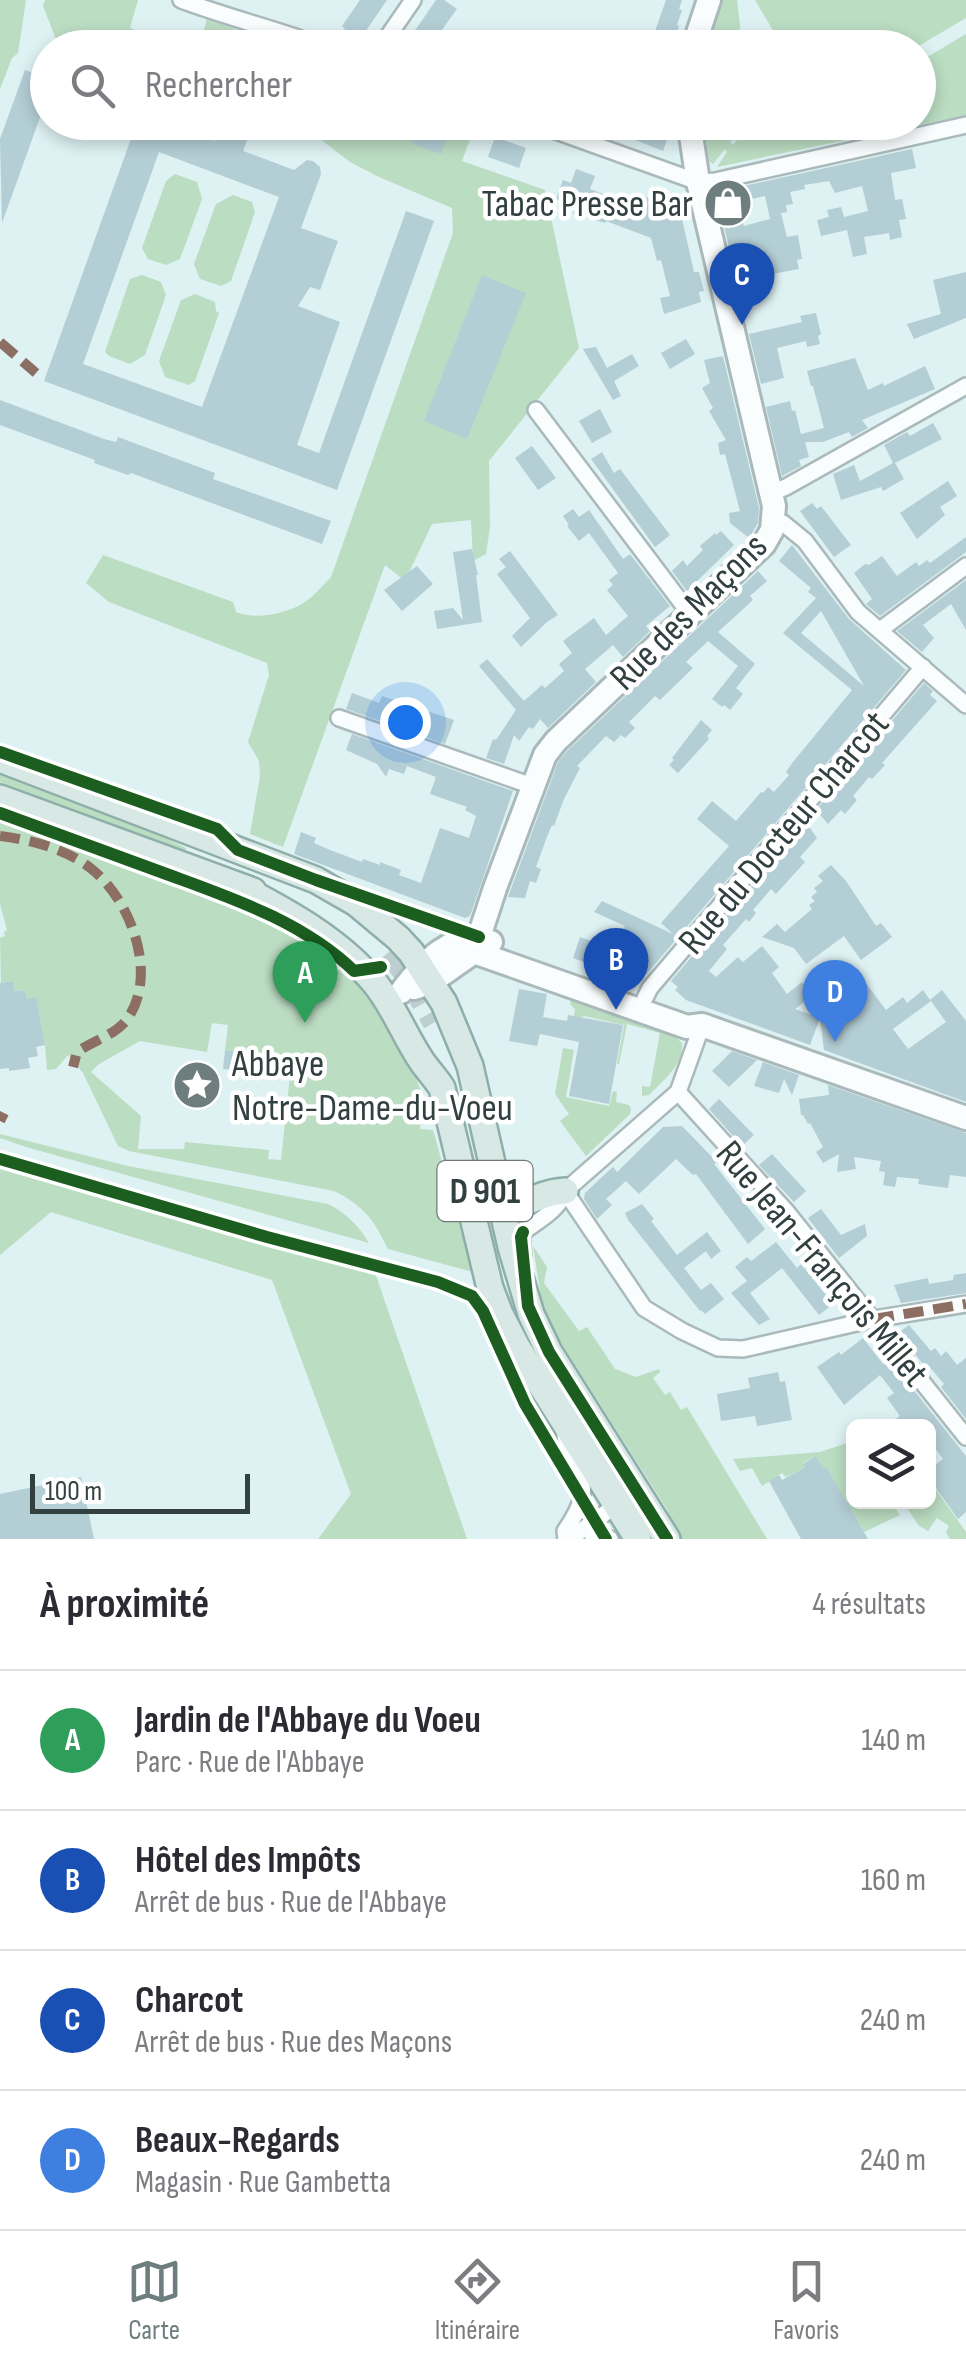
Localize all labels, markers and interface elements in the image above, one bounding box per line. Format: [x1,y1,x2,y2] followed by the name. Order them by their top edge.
[30,30,936,140] search box
[65,58,120,113] icon: search
[145,63,292,108] text: Rechercher
[702,177,754,229] shop icon: Tabac Presse Bar
[481,182,693,227] place label: Tabac Presse Bar
[710,242,774,325] pin: C
[601,524,777,700] street label: Rue des Maçons
[380,697,431,748] your location
[669,702,899,964] street label: Rue du Docteur Charcot
[584,928,648,1010] pin: B
[272,940,338,1023] pin: A
[802,960,868,1042] pin: D
[231,1042,513,1131] place label: Abbaye Notre-Dame-du-Voeu
[171,1059,223,1111] place icon: Abbaye Notre-Dame-du-Voeu
[706,1132,938,1396] street label: Rue Jean-François Millet
[438,1161,532,1221] road number: D 901
[846,1419,936,1509] map controls
[846,1419,936,1509] button: layers
[30,1469,250,1514] scale bar
[45,1475,102,1508] text: 100 m
[40,1579,209,1630] text: À proximité
[812,1585,926,1624] text: 4 résultats
[135,1698,481,1743] text: Jardin de l'Abbaye du Voeu
[65,1721,80,1760] text: A
[862,1721,926,1760] text: 140 m
[135,1743,365,1782] text: Parc · Rue de l'Abbaye
[135,1838,361,1883] text: Hôtel des Impôts
[65,1861,80,1900] text: B
[861,1861,926,1900] text: 160 m
[135,1883,447,1922] text: Arrêt de bus · Rue de l'Abbaye
[135,1978,243,2023] text: Charcot
[64,2001,81,2040] text: C
[860,2001,926,2040] text: 240 m
[135,2023,452,2062] text: Arrêt de bus · Rue des Maçons
[135,2118,340,2163] text: Beaux-Regards
[64,2141,81,2180] text: D
[860,2141,926,2180] text: 240 m
[135,2163,391,2202] text: Magasin · Rue Gambetta
[127,2254,182,2347] tab: Carte
[435,2254,520,2347] tab: Itinéraire
[773,2254,839,2347] tab: Favoris

